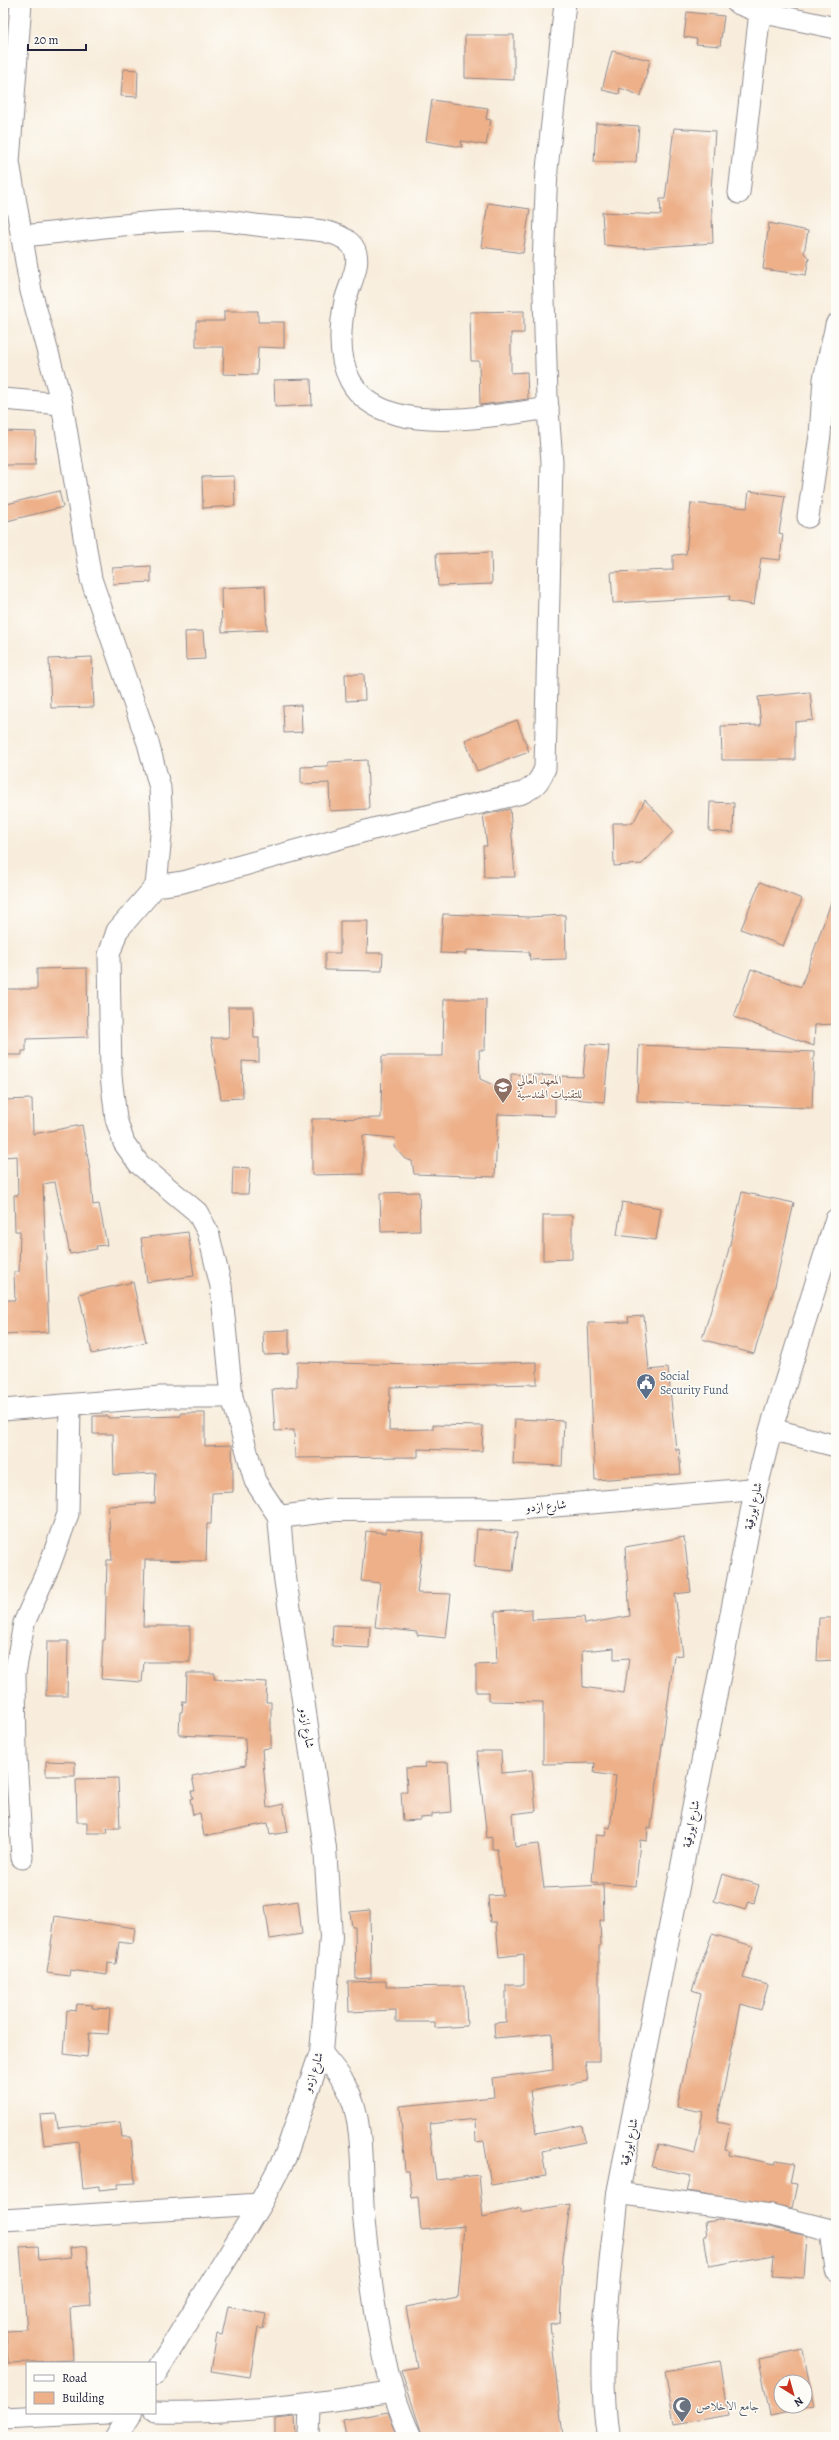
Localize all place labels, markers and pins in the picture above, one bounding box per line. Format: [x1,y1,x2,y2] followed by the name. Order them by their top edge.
[517,1072,582,1102] place label: المعهد العالي للتقنيات الهندسية
[492,1076,514,1104] school or university icon: المعهد العالي للتقنيات الهندسية
[660,1368,729,1398] place label: Social Security Fund
[635,1372,657,1400] public building icon: Social Security Fund
[671,2395,693,2423] mosque icon: جامع الاخلاص
[696,2398,759,2417] place label: جامع الاخلاص

